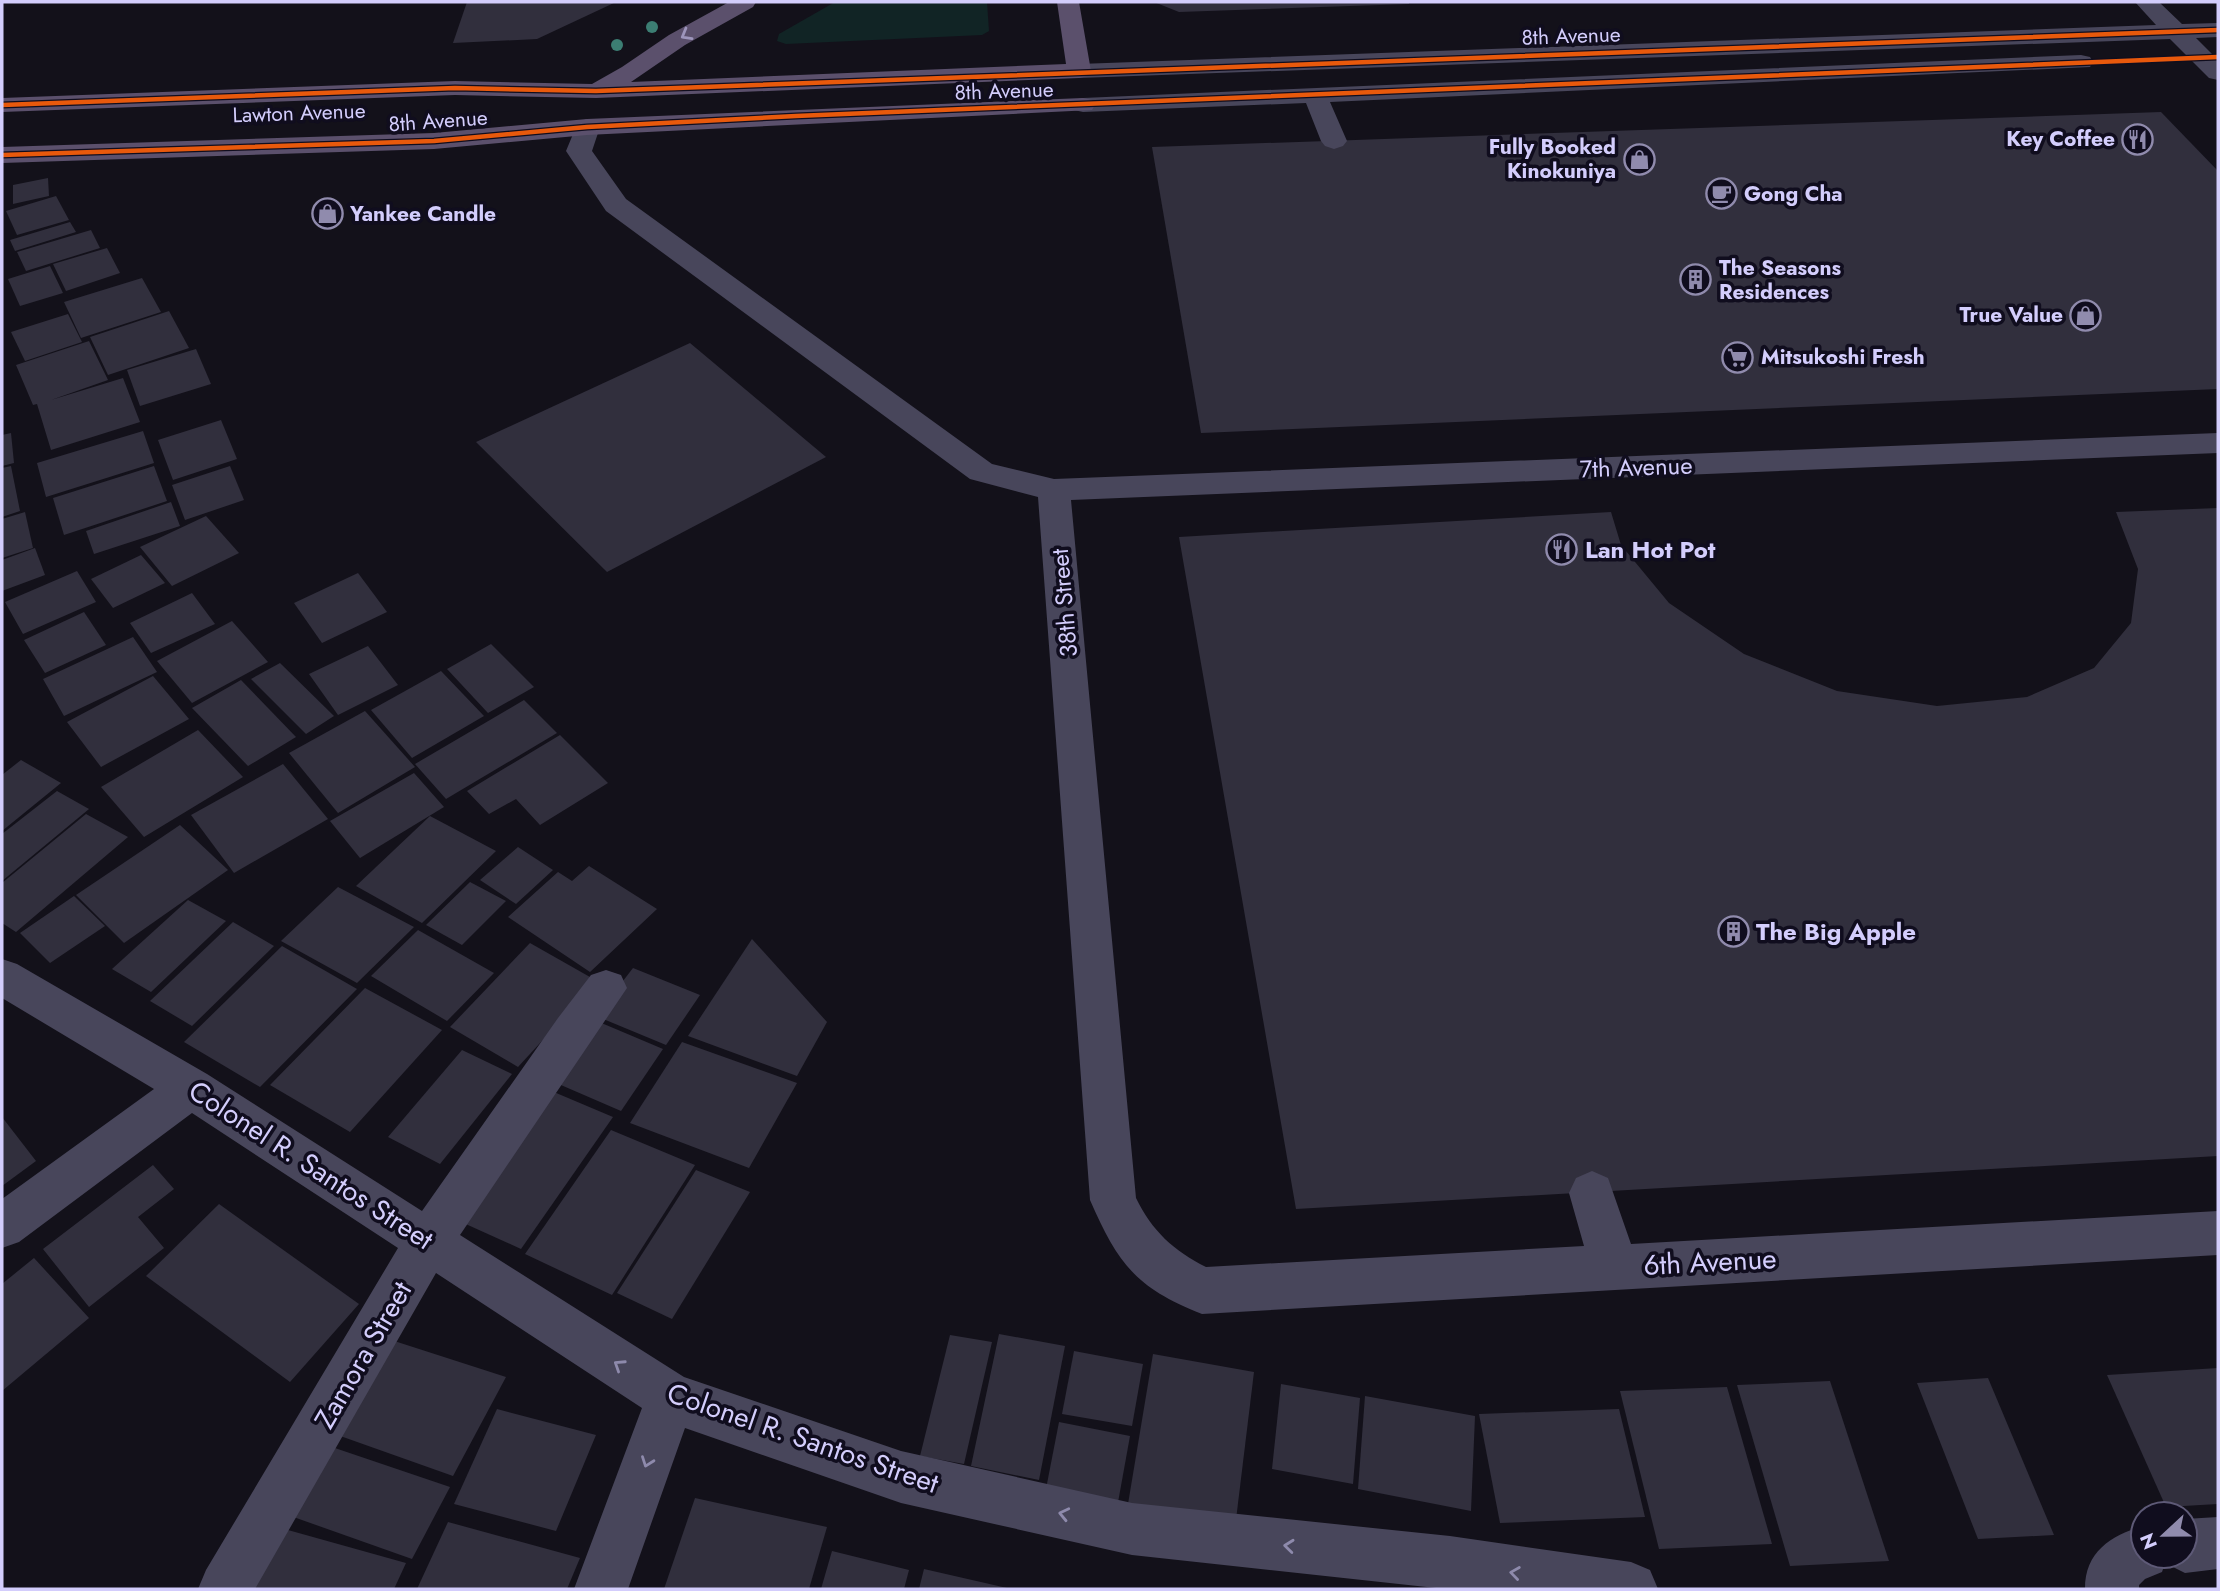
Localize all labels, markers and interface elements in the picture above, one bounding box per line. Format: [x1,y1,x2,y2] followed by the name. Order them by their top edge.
[1521,19,1621,53] street label: 8th Avenue
[681,27,693,40] one-way arrow
[954,74,1054,108] street label: 8th Avenue
[232,96,366,130] street label: Lawton Avenue
[387,103,489,139] street label: 8th Avenue
[2121,122,2155,156] restaurant icon: Key Coffee
[2006,124,2115,154] place label: Key Coffee
[1489,132,1616,186] place label: Fully Booked Kinokuniya
[1622,142,1656,176] shop icon: Fully Booked Kinokuniya
[1704,177,1738,211] cafe icon: Gong Cha
[1744,179,1843,209] place label: Gong Cha
[310,197,344,231] shop icon: Yankee Candle
[349,199,496,229] place label: Yankee Candle
[1719,253,1842,307] place label: The Seasons Residences
[1679,263,1713,297] building icon: The Seasons Residences
[2069,298,2103,332] shop icon: True Value
[1959,300,2063,330] place label: True Value
[1721,340,1755,374] supermarket icon: Mitsukoshi Fresh
[1761,342,1925,372] place label: Mitsukoshi Fresh
[1579,448,1693,486] street label: 7th Avenue
[1545,532,1579,566] restaurant icon: Lan Hot Pot
[1585,532,1716,567] place label: Lan Hot Pot
[1042,547,1086,659] street label: 38th Street
[1716,914,1750,948] building icon: The Big Apple
[1756,914,1916,949] place label: The Big Apple
[180,1070,442,1260] street label: Colonel R. Santos Street
[1642,1238,1778,1286] street label: 6th Avenue
[304,1273,422,1436] street label: Zamora Street
[614,1360,627,1373] one-way arrow
[662,1372,945,1504] street label: Colonel R. Santos Street
[641,1456,655,1468] one-way arrow
[2129,1500,2199,1570] north arrow
[1058,1508,1070,1522] one-way arrow
[2133,1529,2164,1553] text: N
[1283,1539,1295,1554] one-way arrow
[1509,1566,1521,1581] one-way arrow

